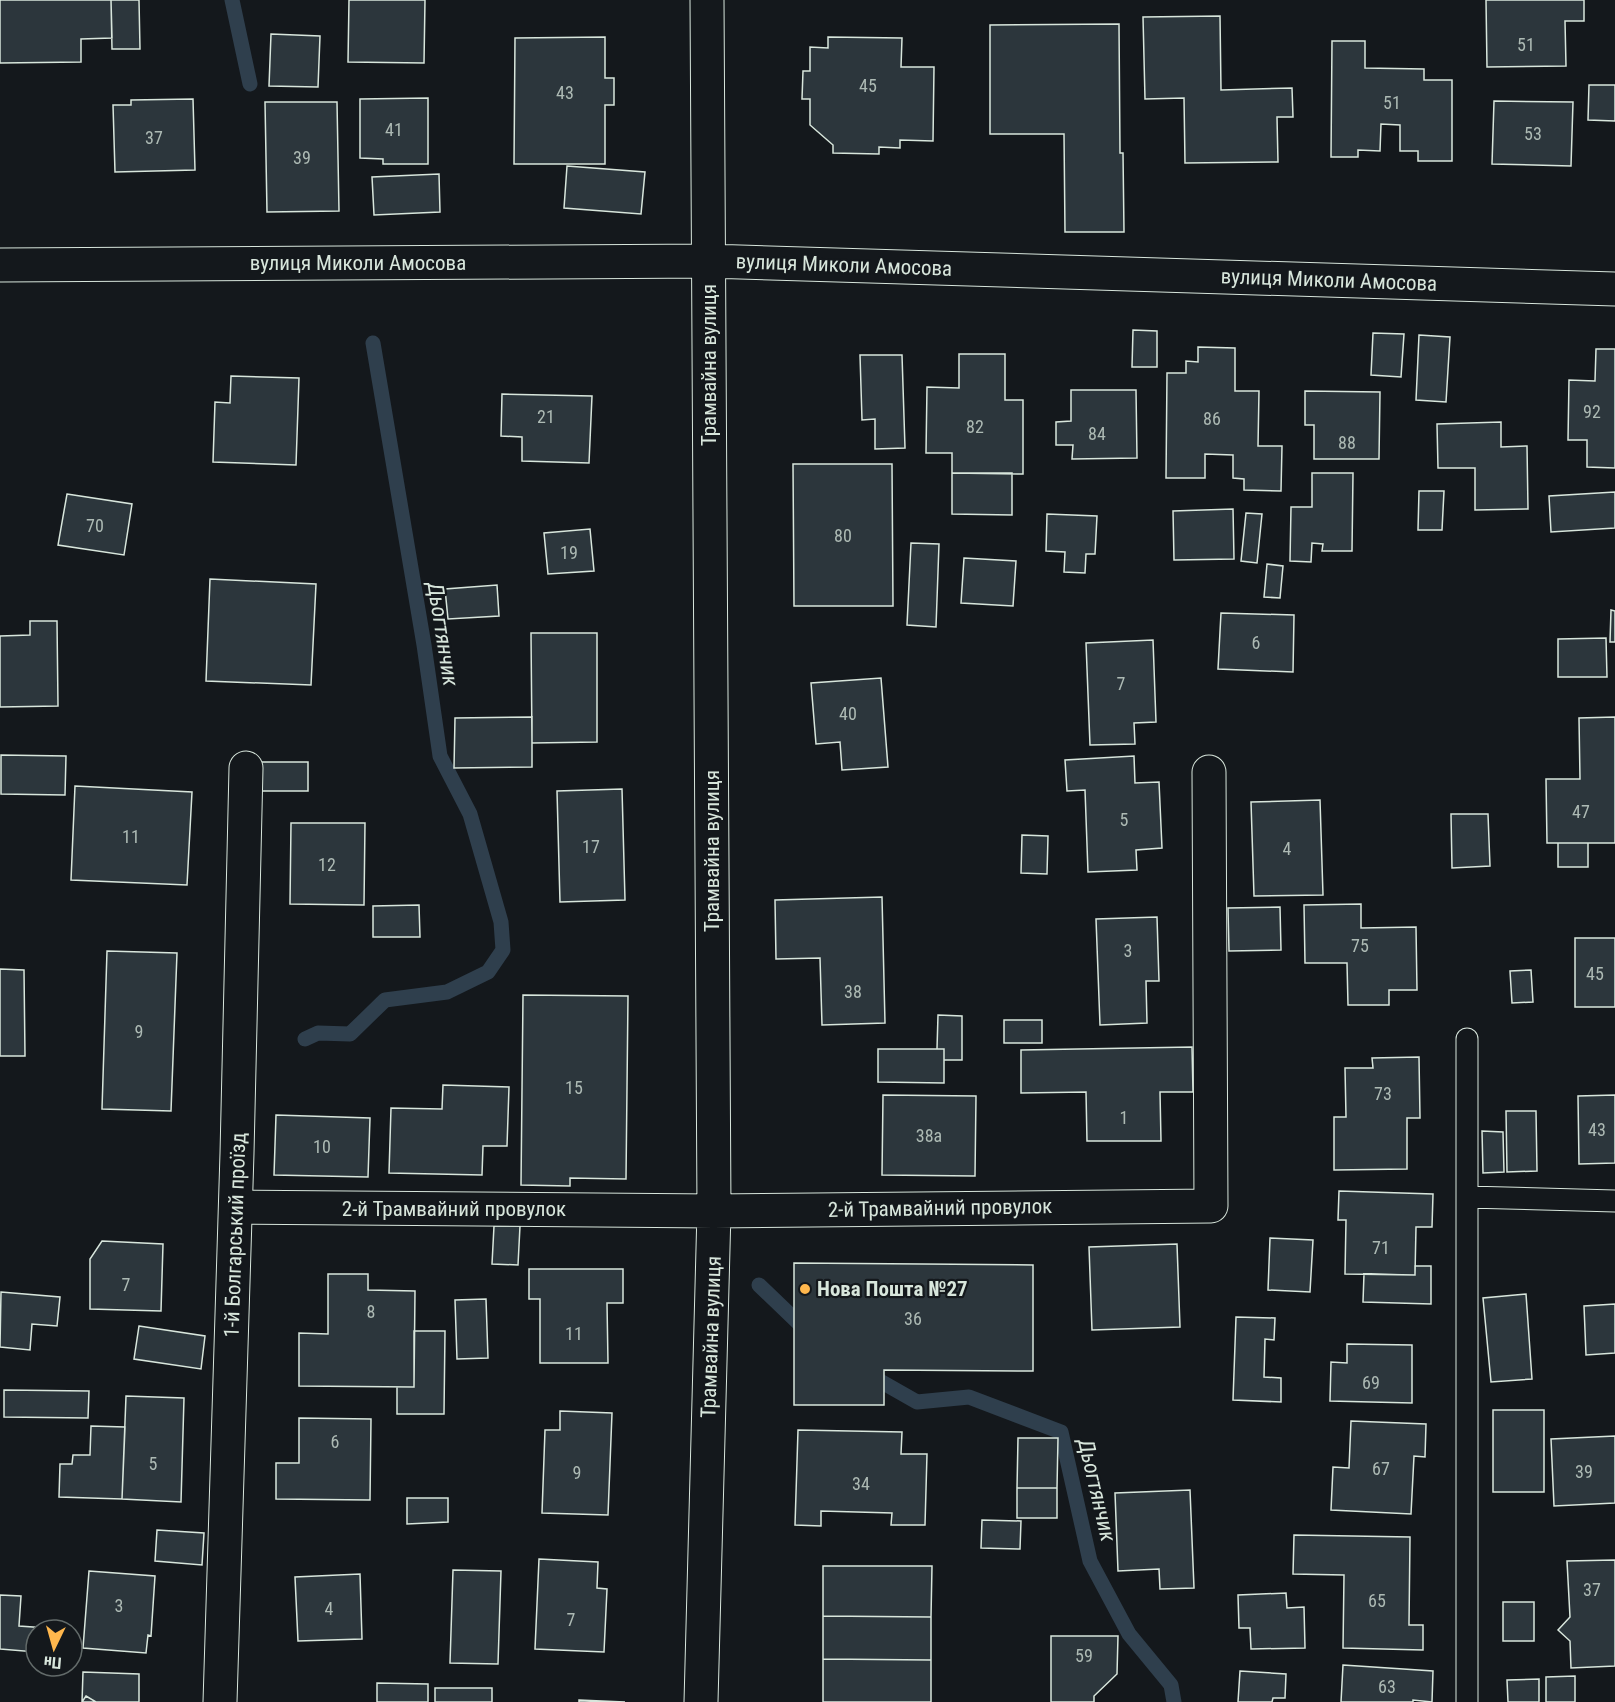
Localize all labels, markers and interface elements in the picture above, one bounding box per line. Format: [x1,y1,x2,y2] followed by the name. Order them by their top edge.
[1517,34,1535,55] house number: 51
[859,75,877,96] house number: 45
[556,82,574,103] house number: 43
[1383,92,1401,113] house number: 51
[385,119,403,140] house number: 41
[1524,123,1542,144] house number: 53
[145,127,163,148] house number: 37
[293,147,311,168] house number: 39
[735,249,953,281] street label: вулиця Миколи Амосова
[250,251,466,275] street label: вулиця Миколи Амосова
[1220,264,1438,296] street label: вулиця Миколи Амосова
[697,284,721,446] street label: Трамвайна вулиця
[1583,401,1601,422] house number: 92
[537,406,555,427] house number: 21
[1203,408,1221,429] house number: 86
[966,416,984,437] house number: 82
[1088,423,1106,444] house number: 84
[1338,432,1356,453] house number: 88
[86,515,104,536] house number: 70
[834,525,852,546] house number: 80
[560,542,578,563] house number: 19
[422,578,464,688] water label: Дьогтянчик
[1252,632,1260,653] house number: 6
[1117,673,1126,694] house number: 7
[839,703,857,724] house number: 40
[700,770,724,932] street label: Трамвайна вулиця
[1572,801,1590,822] house number: 47
[1120,809,1129,830] house number: 5
[122,826,140,847] house number: 11
[582,836,600,857] house number: 17
[1283,838,1292,859] house number: 4
[318,854,336,875] house number: 12
[1351,935,1369,956] house number: 75
[1124,940,1132,961] house number: 3
[1586,963,1604,984] house number: 45
[844,981,862,1002] house number: 38
[135,1021,143,1042] house number: 9
[565,1077,583,1098] house number: 15
[1374,1083,1392,1104] house number: 73
[1120,1107,1128,1128] house number: 1
[1588,1119,1606,1140] house number: 43
[916,1125,942,1146] house number: 38а
[219,1132,251,1338] street label: 1-й Болгарський проїзд
[313,1136,331,1157] house number: 10
[828,1194,1052,1222] street label: 2-й Трамвайний провулок
[342,1197,566,1221] street label: 2-й Трамвайний провулок
[1372,1237,1390,1258] house number: 71
[696,1256,726,1418] street label: Трамвайна вулиця
[122,1274,131,1295] house number: 7
[817,1277,968,1301] place label: Нова Пошта №27
[798,1282,812,1296] marker: Нова Пошта №27
[367,1301,375,1322] house number: 8
[904,1308,922,1329] house number: 36
[565,1323,583,1344] house number: 11
[1362,1372,1380,1393] house number: 69
[331,1431,339,1452] house number: 6
[1073,1434,1121,1544] water label: Дьогтянчик
[149,1453,158,1474] house number: 5
[1372,1458,1390,1479] house number: 67
[1575,1461,1593,1482] house number: 39
[573,1462,581,1483] house number: 9
[852,1473,870,1494] house number: 34
[1583,1579,1601,1600] house number: 37
[1368,1590,1386,1611] house number: 65
[115,1595,123,1616] house number: 3
[325,1598,334,1619] house number: 4
[567,1609,576,1630] house number: 7
[24,1618,84,1678] north arrow
[1075,1645,1093,1666] house number: 59
[43,1652,62,1673] text: Пн
[1378,1676,1396,1697] house number: 63

